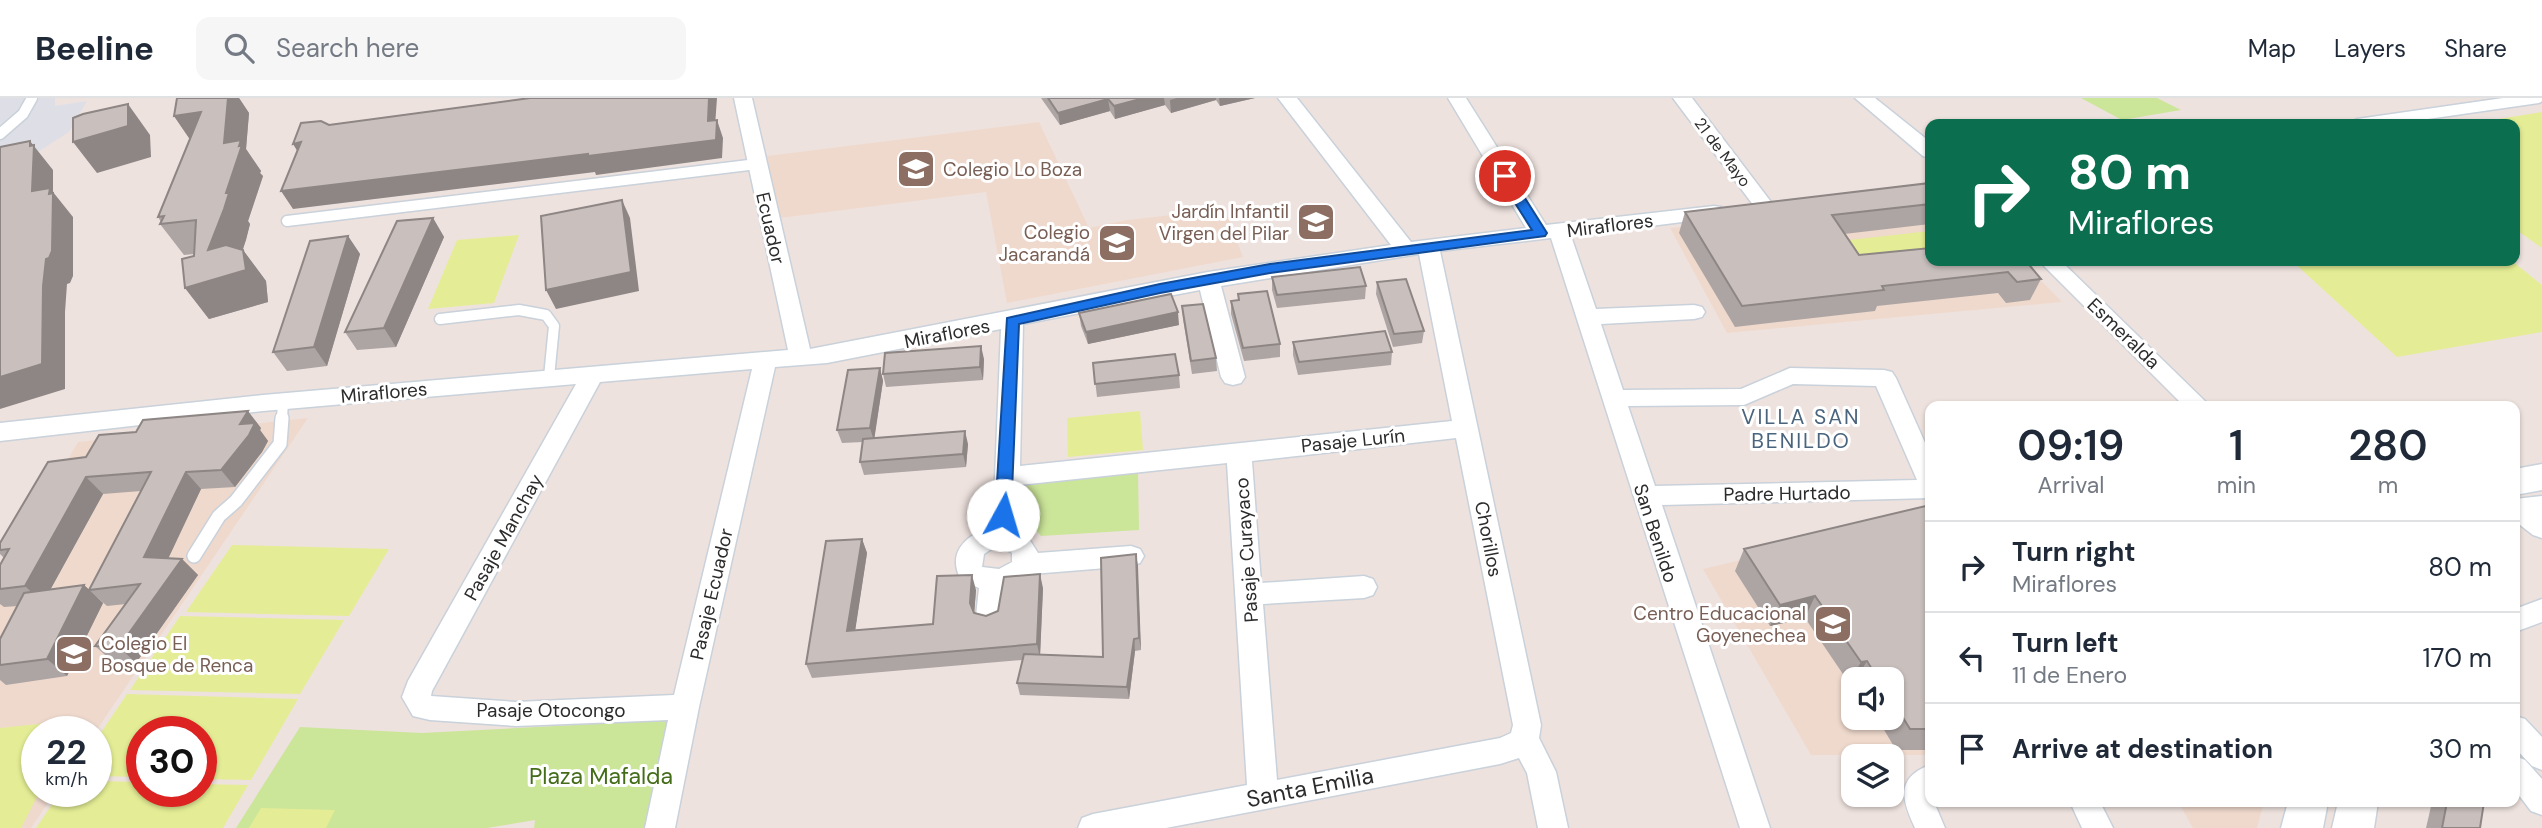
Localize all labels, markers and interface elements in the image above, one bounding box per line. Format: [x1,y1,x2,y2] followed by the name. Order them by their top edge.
[196,17,686,80] search box
[35,27,154,70] text: Beeline
[220,29,258,67] icon: search
[276,31,419,65] text: Search here
[2248,33,2296,64] text: Map
[2334,33,2406,64] text: Layers
[2444,33,2507,64] text: Share
[1690,113,1755,191] street label: 21 de Mayo
[2068,140,2191,204] text: 80 m
[1475,146,1535,206] pin
[1953,147,2044,238] icon: right
[895,148,937,190] school or university icon: Colegio Lo Boza
[943,157,1082,182] place label: Colegio Lo Boza
[1486,157,1524,195] icon: arrive
[750,190,791,267] street label: Ecuador
[1159,199,1289,246] place label: Jardín Infantil Virgen del Pilar
[1295,201,1337,243] school or university icon: Jardín Infantil Virgen del Pilar
[2068,202,2214,244] text: Miraflores
[1565,208,1655,243] street label: Miraflores
[998,220,1090,267] place label: Colegio Jacarandá
[1096,222,1138,264] school or university icon: Colegio Jacarandá
[2082,292,2165,374] street label: Esmeralda
[902,313,992,354] street label: Miraflores
[340,376,428,409] street label: Miraflores
[1741,403,1861,455] district label: VILLA SAN BENILDO
[2017,418,2124,473] text: 09:19
[2229,418,2244,473] text: 1
[2348,418,2428,473] text: 280
[1300,423,1406,458] street label: Pasaje Lurín
[458,469,549,605] street label: Pasaje Manchay
[2037,470,2104,500] text: Arrival
[2217,470,2256,500] text: min
[2378,470,2398,500] text: m
[1229,477,1264,623] street label: Pasaje Curayaco
[966,478,1040,552] position arrow
[1723,480,1851,507] street label: Padre Hurtado
[1628,481,1683,586] street label: San Benildo
[1469,499,1508,579] street label: Chorillos
[684,526,739,662] street label: Pasaje Ecuador
[2012,535,2136,569] text: Turn right
[1953,548,1991,586] icon: right
[2428,550,2492,584] text: 80 m
[2012,569,2117,599] text: Miraflores
[1633,601,1806,648] place label: Centro Educacional Goyenechea
[1812,603,1854,645] school or university icon: Centro Educacional Goyenechea
[2012,626,2119,660] text: Turn left
[101,631,253,678] place label: Colegio El Bosque de Renca
[53,633,95,675] school or university icon: Colegio El Bosque de Renca
[1953,639,1991,677] icon: left
[2423,641,2492,675] text: 170 m
[2012,660,2127,690] text: 11 de Enero
[1841,667,1904,807] map controls
[1841,667,1904,730] button: sound
[477,698,625,723] street label: Pasaje Otocongo
[126,716,217,807] speed limit sign: 30
[46,729,87,775] text: 22
[1953,730,1991,768] icon: arrive
[2012,732,2273,766] text: Arrive at destination
[2429,732,2492,766] text: 30 m
[1841,744,1904,807] button: layers
[1244,760,1376,814] street label: Santa Emilia
[529,761,673,791] park label: Plaza Mafalda
[45,767,88,791] text: km/h

